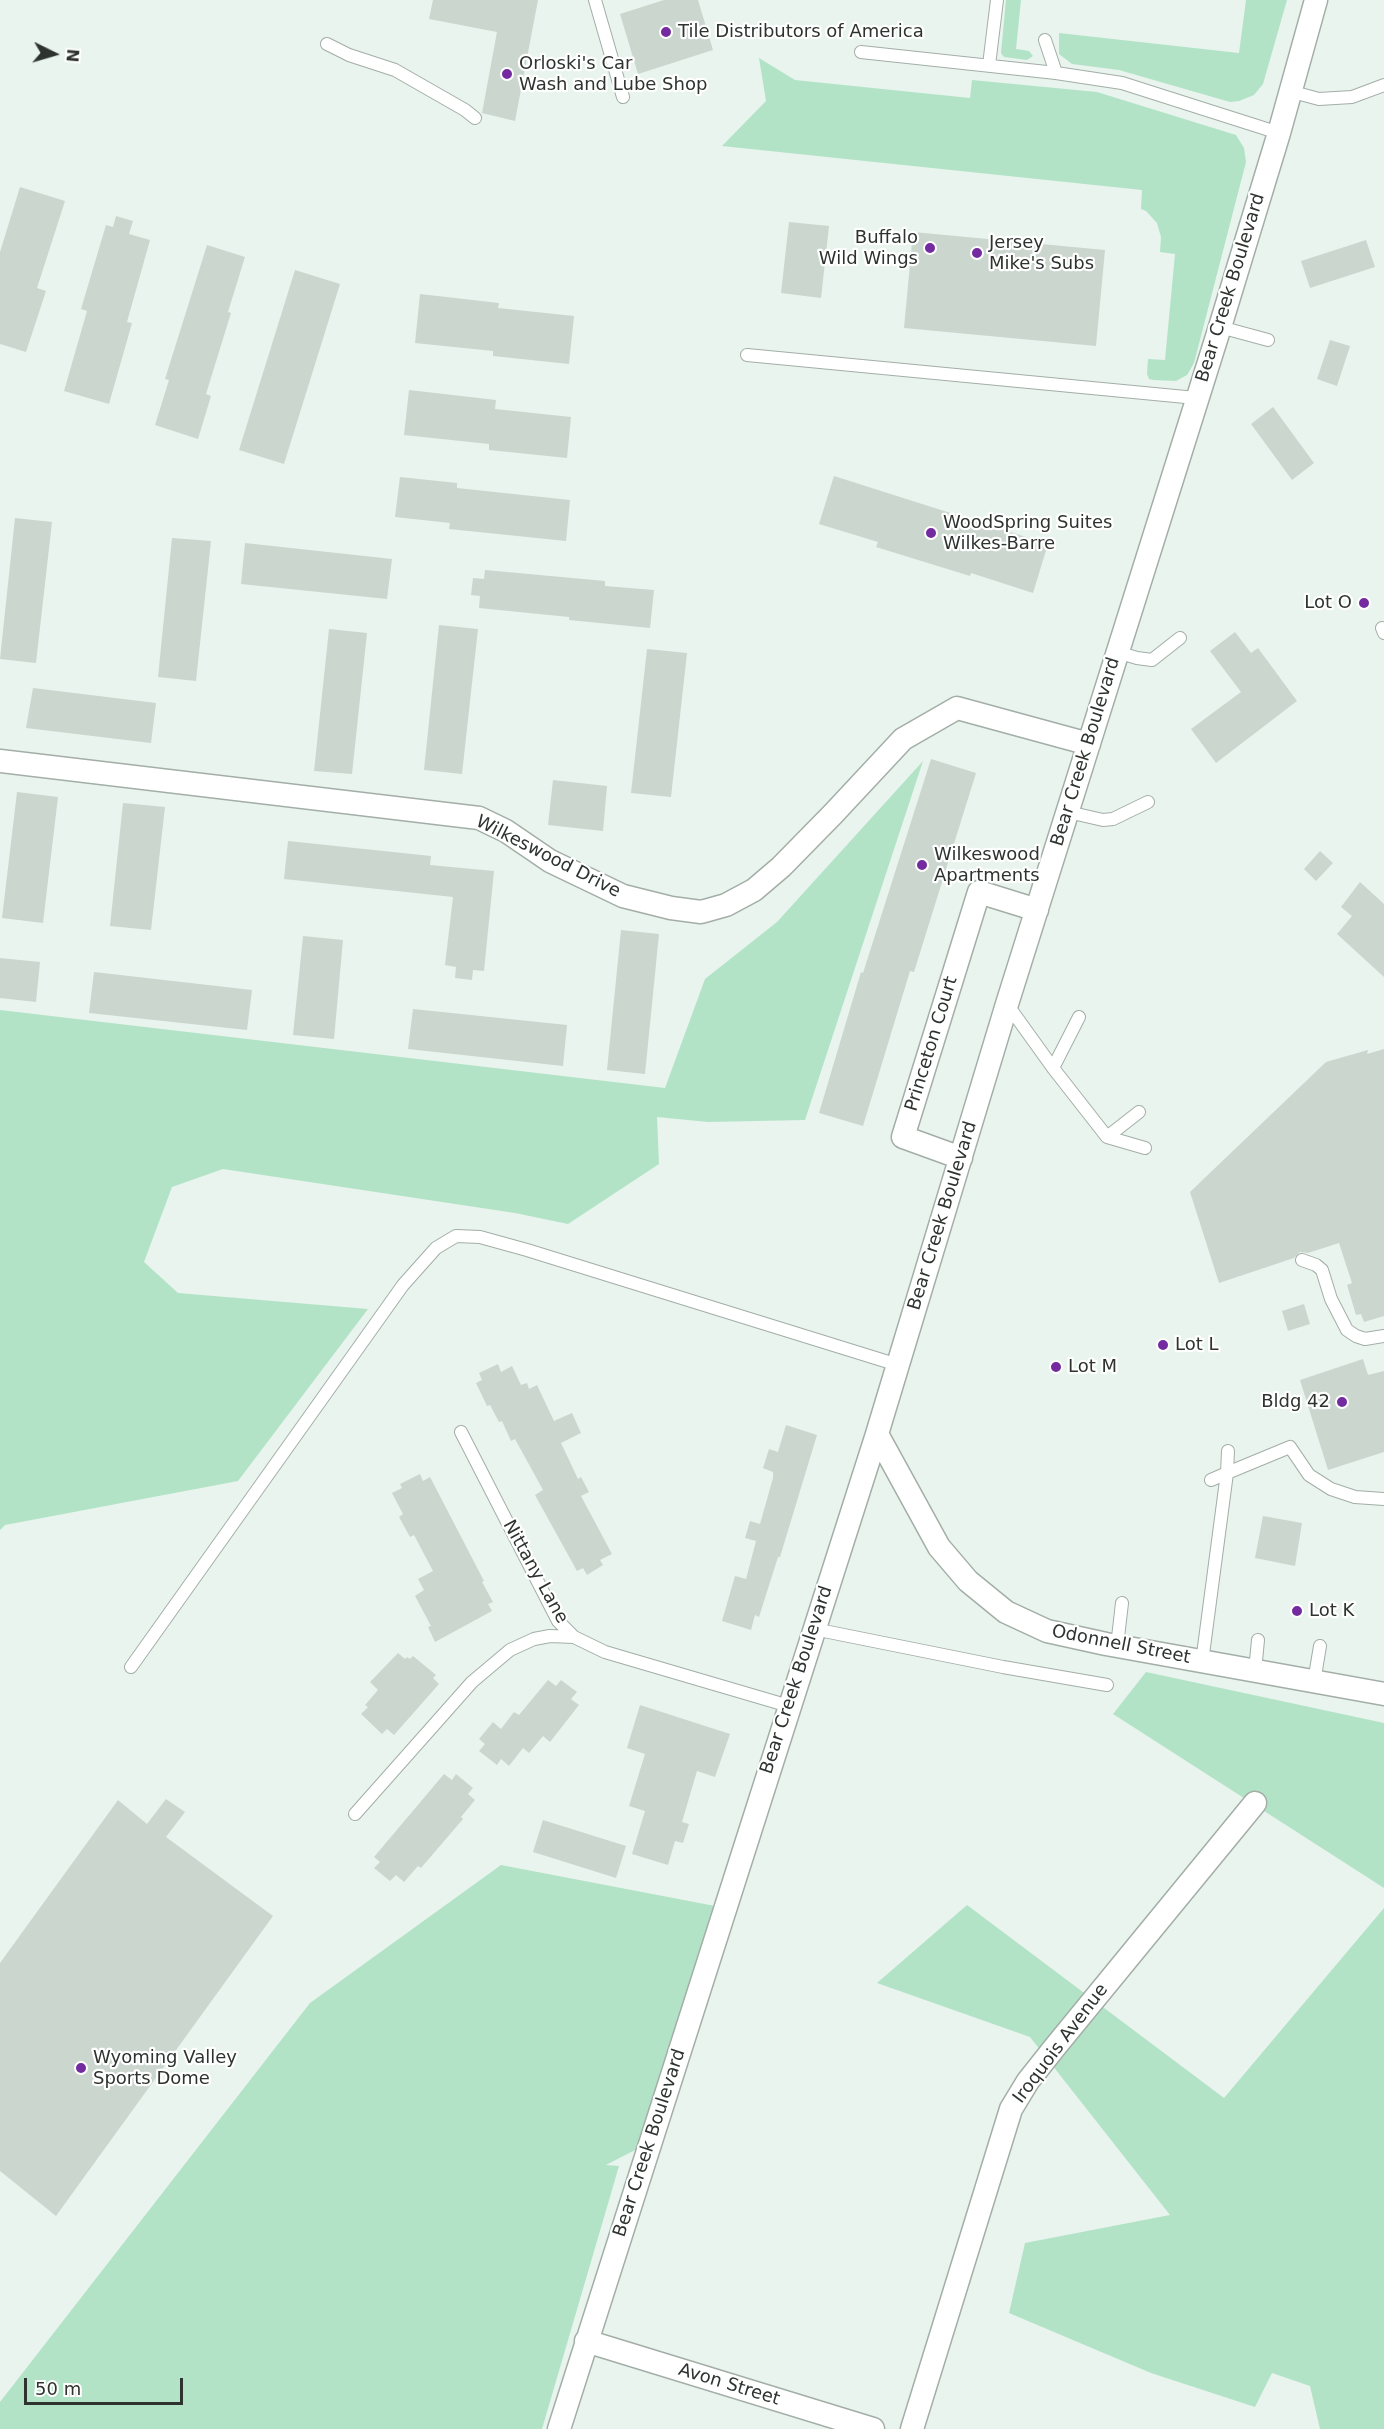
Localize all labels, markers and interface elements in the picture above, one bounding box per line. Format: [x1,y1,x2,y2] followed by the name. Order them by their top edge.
[678,21,924,43] place label: Tile Distributors of America
[24,24,84,84] north arrow
[659,25,673,39] marker: Tile Distributors of America
[62,48,82,63] text: N
[519,53,707,96] place label: Orloski's Car Wash and Lube Shop
[500,67,514,81] marker: Orloski's Car Wash and Lube Shop
[1192,191,1270,385] street label: Bear Creek Boulevard
[819,227,918,270] place label: Buffalo Wild Wings
[989,232,1094,274] place label: Jersey Mike's Subs
[923,241,937,255] marker: Buffalo Wild Wings
[970,246,984,260] marker: Jersey Mike's Subs
[943,512,1112,554] place label: WoodSpring Suites Wilkes-Barre
[924,526,938,540] marker: WoodSpring Suites Wilkes-Barre
[1304,592,1352,614] place label: Lot O
[1357,596,1371,610] marker: Lot O
[1047,655,1125,849] street label: Bear Creek Boulevard
[472,811,624,903] street label: Wilkeswood Drive
[934,844,1040,886] place label: Wilkeswood Apartments
[915,858,929,872] marker: Wilkeswood Apartments
[901,974,963,1114] street label: Princeton Court
[904,1119,982,1313] street label: Bear Creek Boulevard
[1175,1334,1219,1356] place label: Lot L
[1156,1338,1170,1352] marker: Lot L
[1068,1356,1117,1378] place label: Lot M
[1049,1360,1063,1374] marker: Lot M
[1261,1391,1330,1413] place label: Bldg 42
[1335,1395,1349,1409] marker: Bldg 42
[498,1517,572,1627] street label: Nittany Lane
[756,1583,838,1777] street label: Bear Creek Boulevard
[1309,1600,1354,1622] place label: Lot K
[1290,1604,1304,1618] marker: Lot K
[1050,1621,1192,1669] street label: Odonnell Street
[1009,1980,1113,2108] street label: Iroquois Avenue
[609,2046,691,2240] street label: Bear Creek Boulevard
[93,2047,237,2090] place label: Wyoming Valley Sports Dome
[74,2061,88,2075] marker: Wyoming Valley Sports Dome
[676,2359,782,2411] street label: Avon Street
[27,2366,186,2404] scale bar
[35,2378,81,2399] text: 50 m

